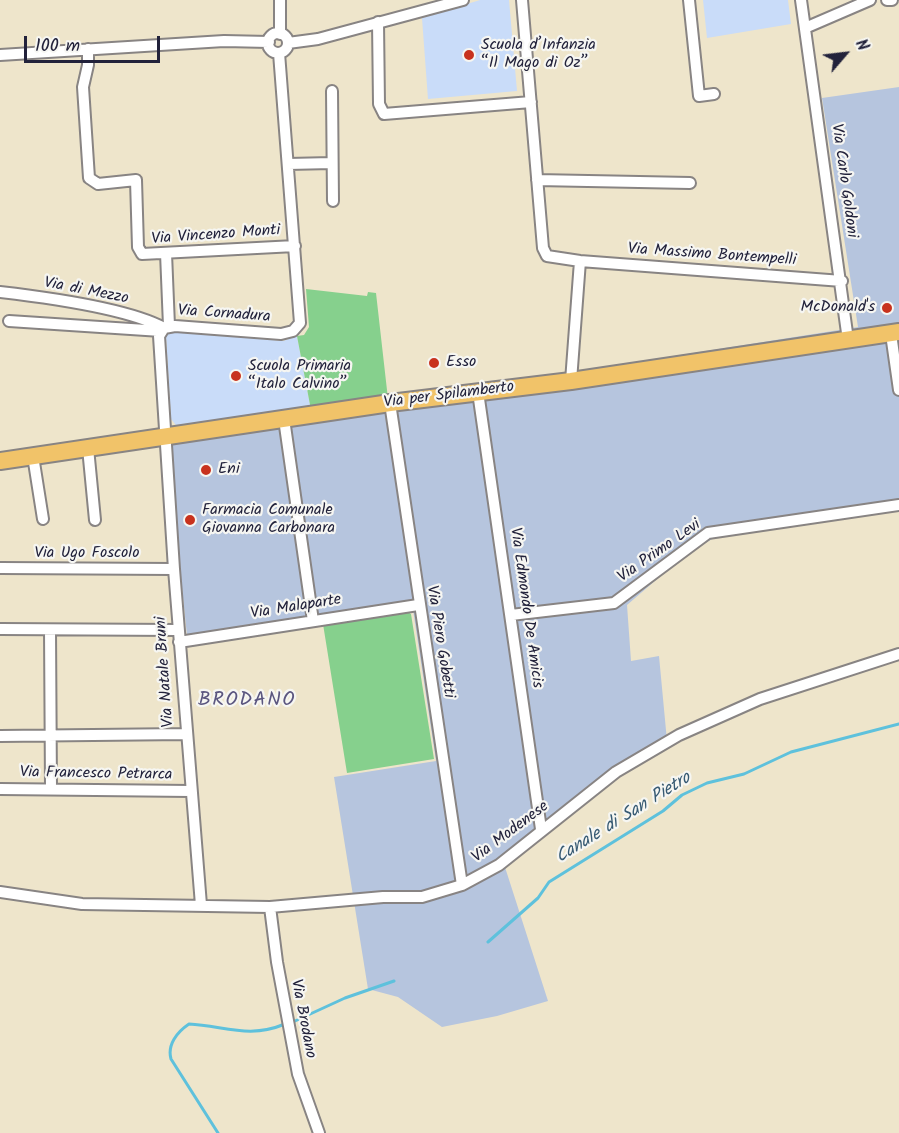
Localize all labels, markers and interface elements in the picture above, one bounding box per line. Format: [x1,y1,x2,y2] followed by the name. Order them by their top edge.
[27,24,164,62] scale bar
[815,24,875,84] north arrow
[35,32,80,61] text: 100 m
[848,35,875,56] text: N
[481,36,596,74] place label: Scuola d’Infanzia “Il Mago di Oz”
[462,48,476,62] marker: Scuola d’Infanzia “Il Mago di Oz”
[826,123,860,239] street label: Via Carlo Goldoni
[151,222,281,250] street label: Via Vincenzo Monti
[627,241,797,271] street label: Via Massimo Bontempelli
[42,274,130,310] street label: Via di Mezzo
[801,298,875,318] place label: McDonald's
[880,301,894,315] marker: McDonald's
[177,302,271,328] street label: Via Cornadura
[446,353,476,373] place label: Esso
[427,356,441,370] marker: Esso
[248,357,351,395] place label: Scuola Primaria “Italo Calvino”
[229,369,243,383] marker: Scuola Primaria “Italo Calvino”
[383,378,515,414] street label: Via per Spilamberto
[218,460,240,480] place label: Eni
[199,463,213,477] marker: Eni
[202,501,335,539] place label: Farmacia Comunale Giovanna Carbonara
[183,513,197,527] marker: Farmacia Comunale Giovanna Carbonara
[615,516,705,588] street label: Via Primo Levi
[504,527,546,689] street label: Via Edmondo De Amicis
[34,544,140,564] street label: Via Ugo Foscolo
[421,584,457,700] street label: Via Piero Gobetti
[249,591,343,625] street label: Via Malaparte
[153,616,179,728] street label: Via Natale Bruni
[198,690,296,714] district label: BRODANO
[20,764,172,786] street label: Via Francesco Petrarca
[552,769,696,869] water label: Canale di San Pietro
[469,798,553,868] street label: Via Modenese
[285,978,319,1060] street label: Via Brodano

